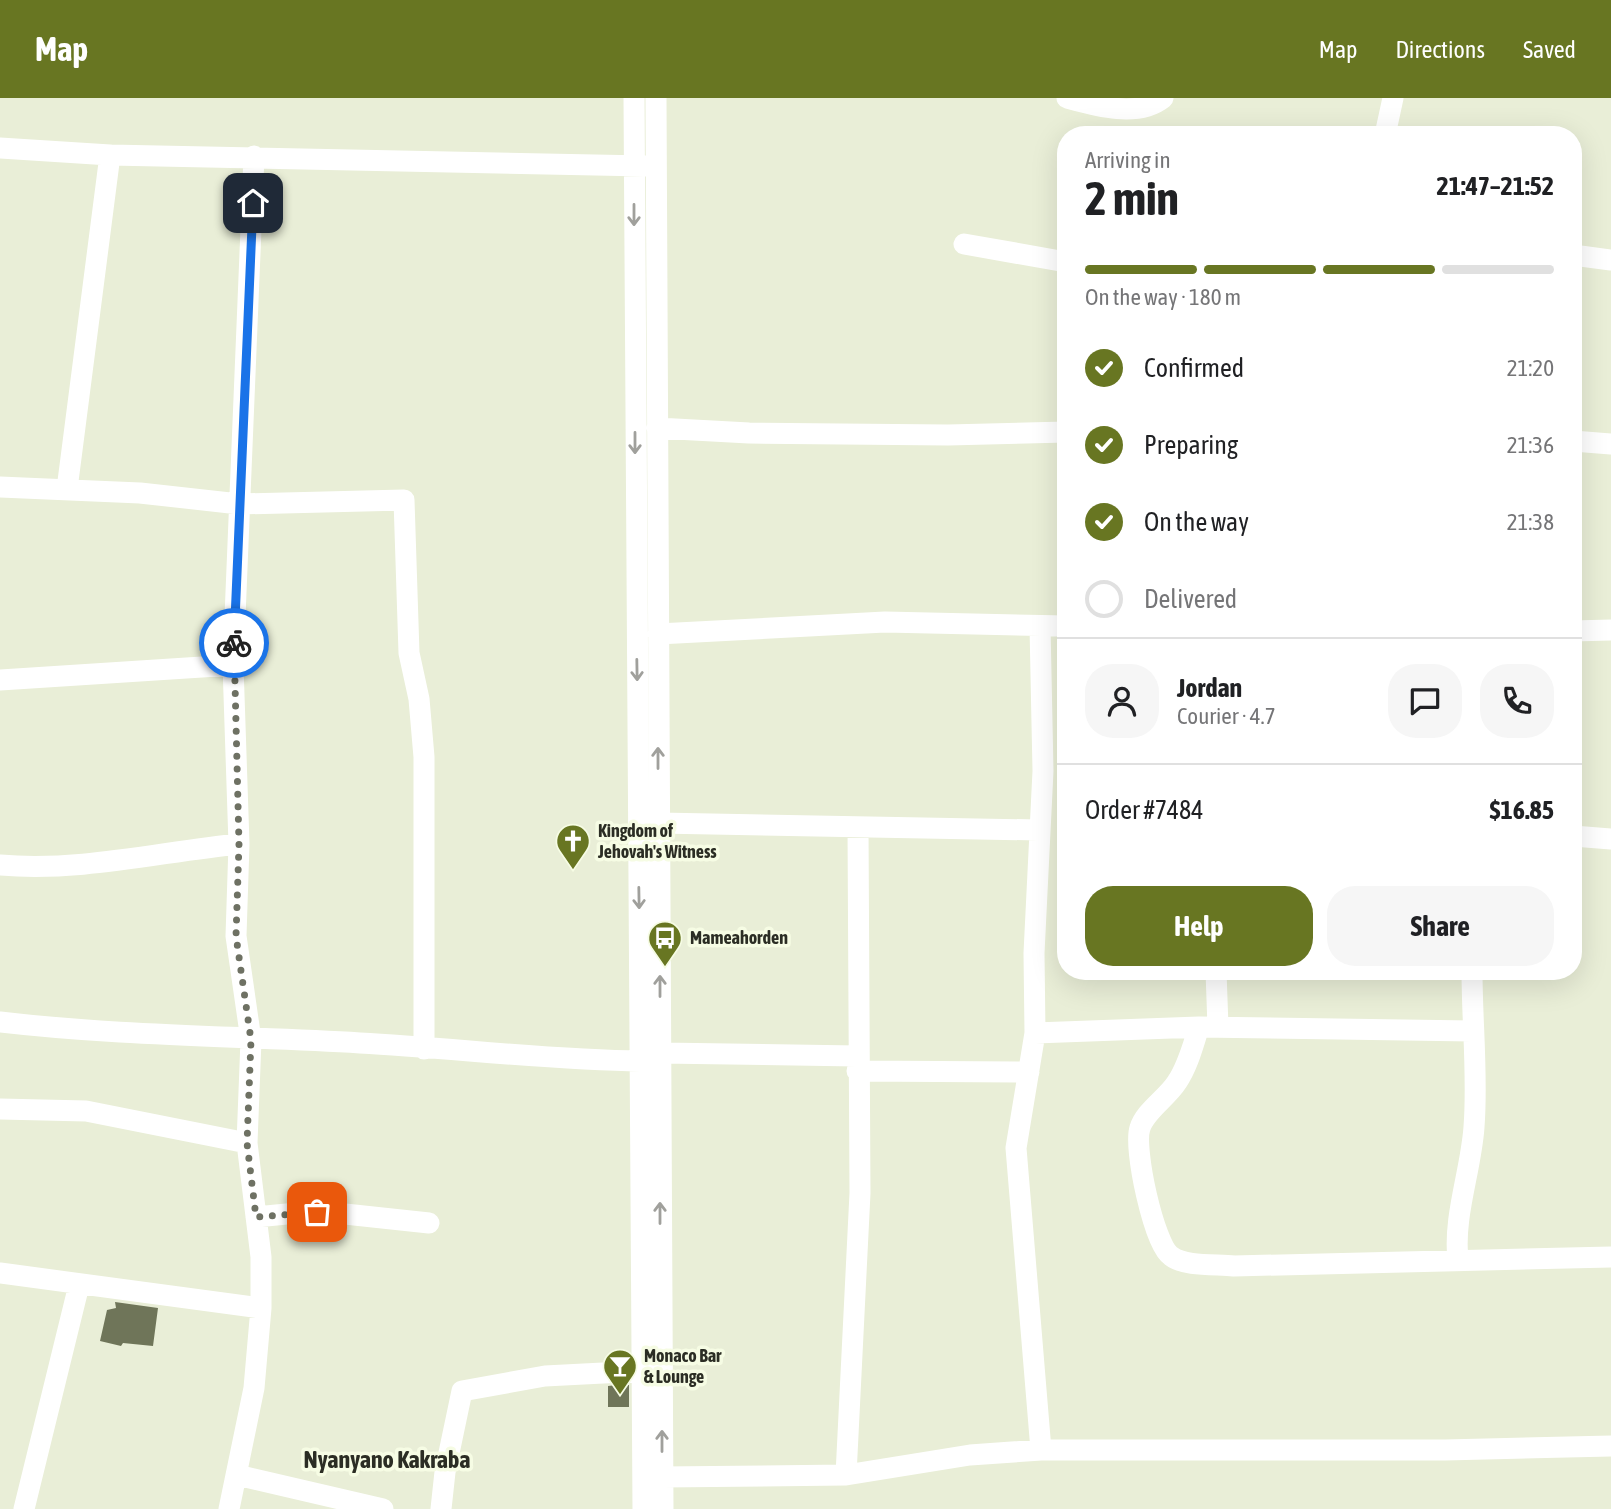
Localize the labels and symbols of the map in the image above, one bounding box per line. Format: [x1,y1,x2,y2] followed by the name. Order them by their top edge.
[223,173,283,233] pin
[627,203,641,226] one-way arrow
[628,431,642,454] one-way arrow
[199,608,269,678] courier
[630,658,644,681] one-way arrow
[651,747,665,770] one-way arrow
[597,820,717,862] place label: Kingdom of Jehovah's Witness
[554,822,592,871] church icon: Kingdom of Jehovah's Witness
[633,886,646,909] one-way arrow
[646,919,684,968] bus stop icon: Mameahorden
[690,927,788,948] place label: Mameahorden
[653,975,667,998] one-way arrow
[287,1182,347,1242] pin
[653,1202,667,1225] one-way arrow
[644,1345,722,1387] place label: Monaco Bar & Lounge
[601,1347,639,1396] bar icon: Monaco Bar & Lounge
[655,1430,669,1453] one-way arrow
[304,1446,470,1473] district label: Nyanyano Kakraba

